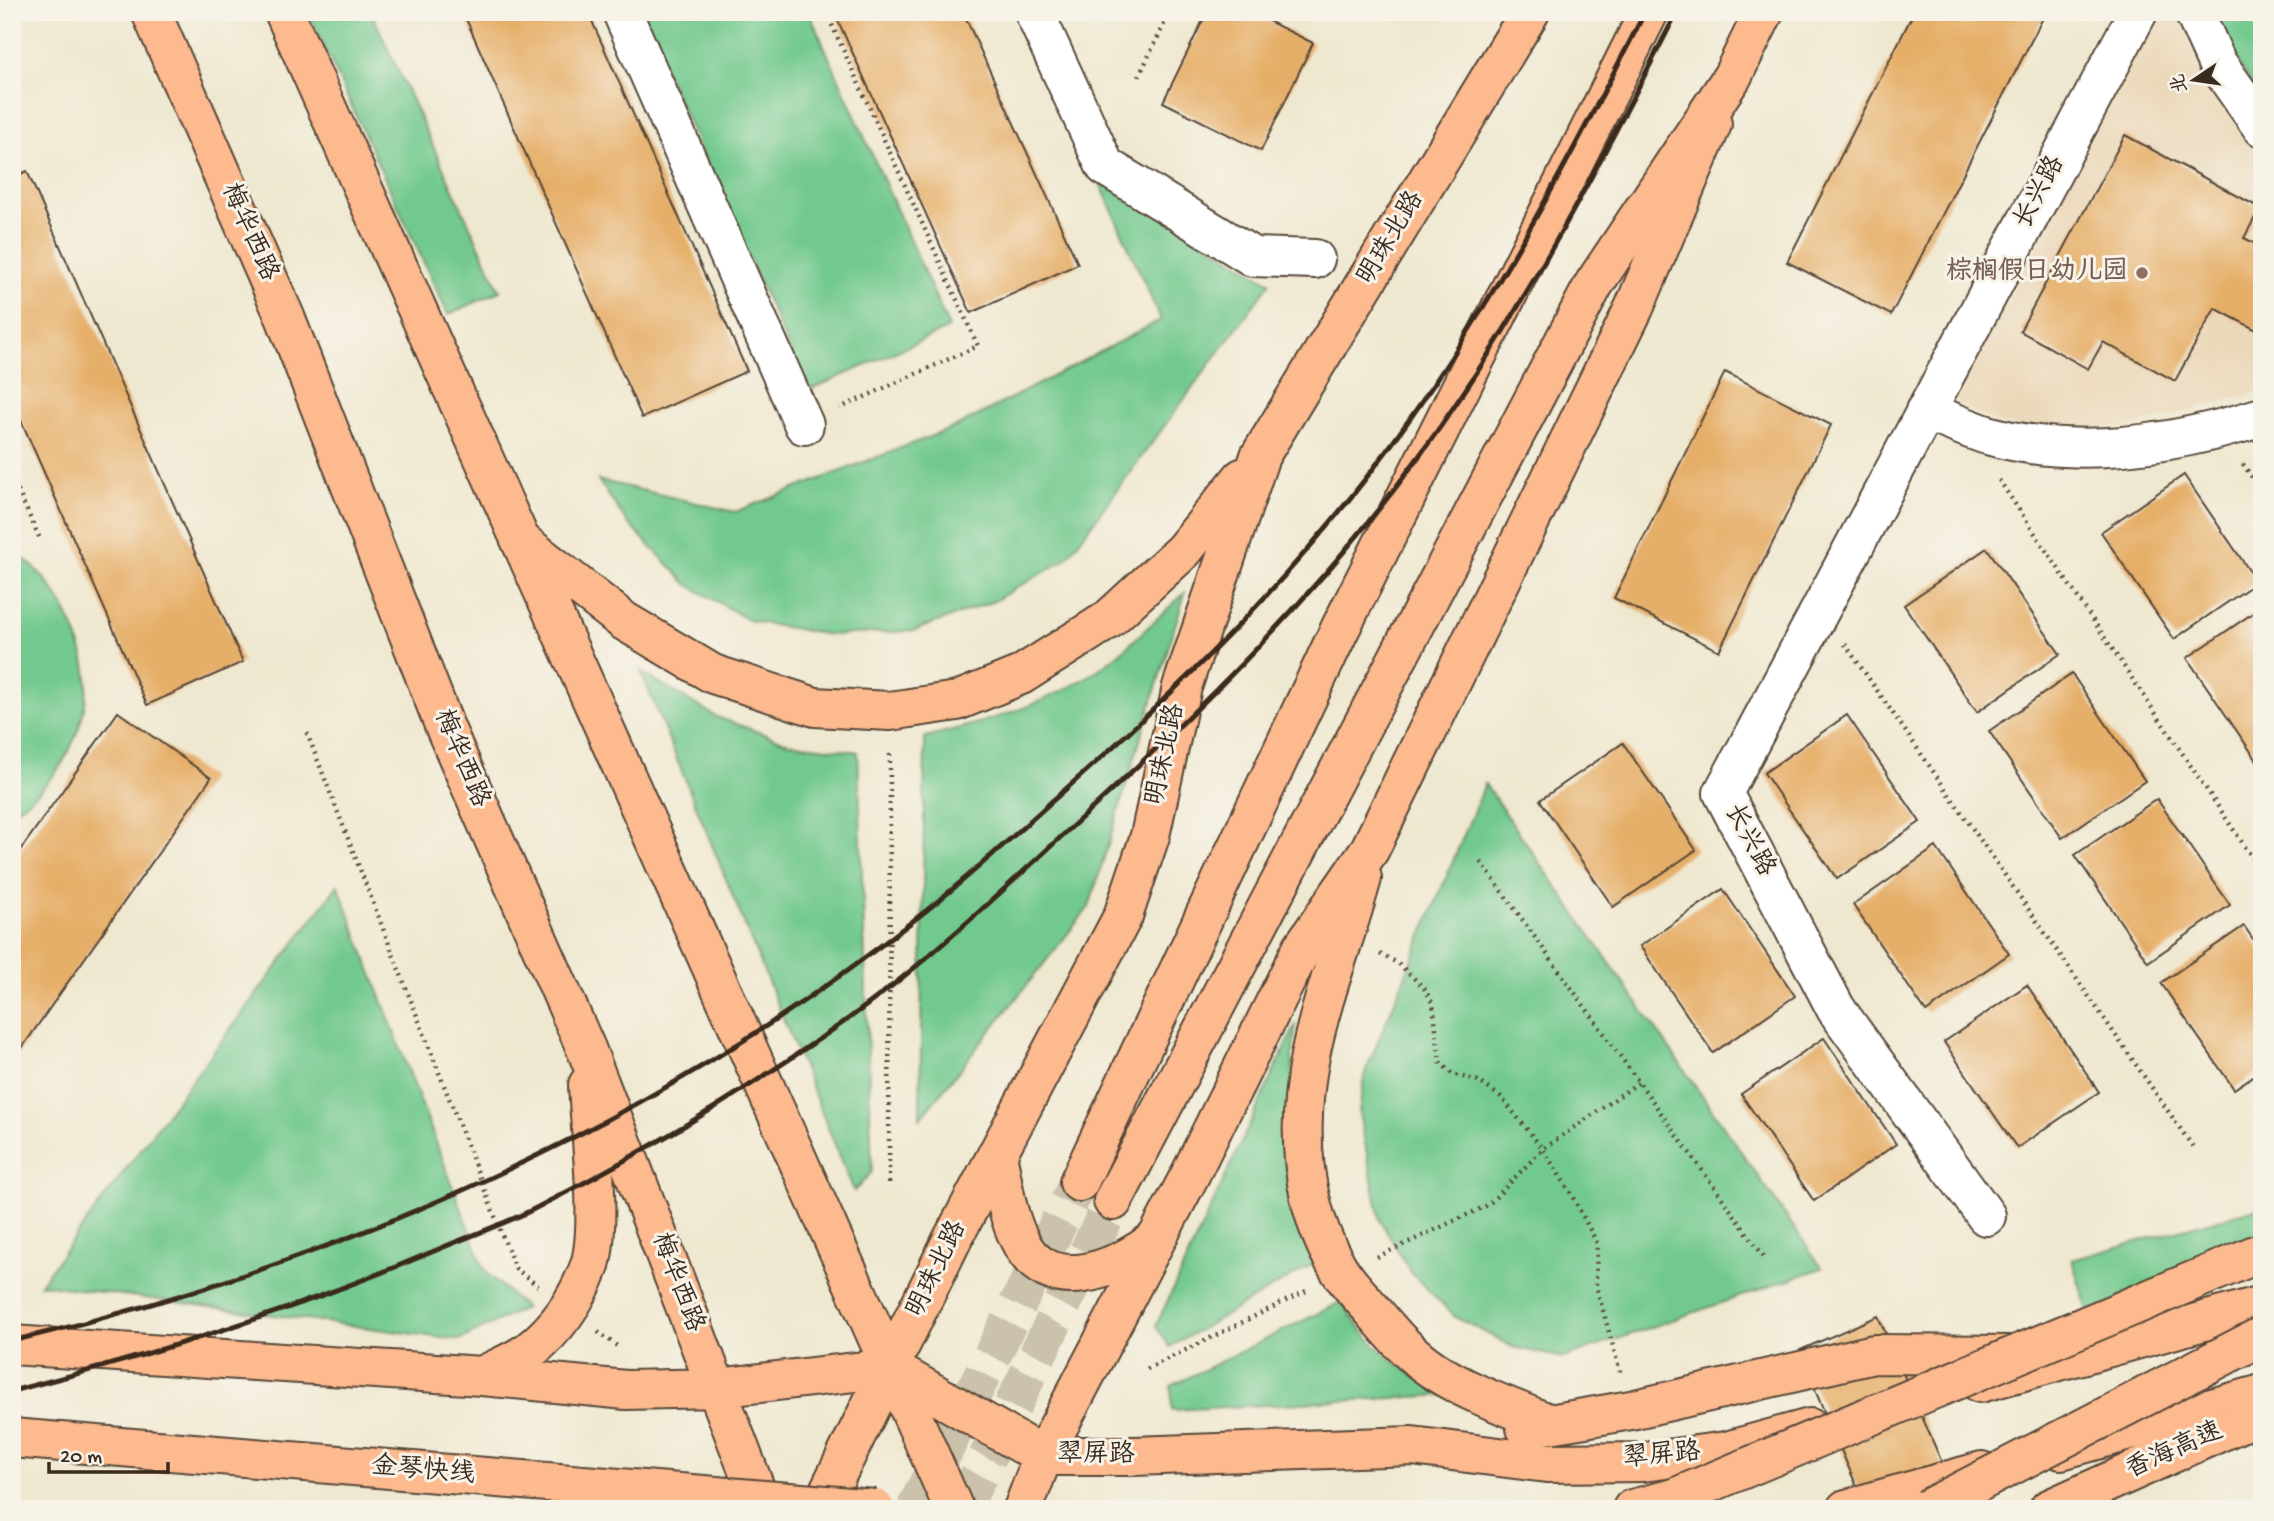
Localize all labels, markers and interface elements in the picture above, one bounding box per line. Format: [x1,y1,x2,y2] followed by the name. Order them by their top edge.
[2158,46,2228,116] north arrow
[2168,71,2194,95] text: 北
[2007,150,2073,235] street label: 长兴路
[213,178,285,287] street label: 梅华西路
[1350,185,1432,292] street label: 明珠北路
[1946,256,2128,289] place label: 棕榈假日幼儿园
[2134,265,2150,281] marker: 棕榈假日幼儿园
[1139,700,1193,809] street label: 明珠北路
[425,704,496,813] street label: 梅华西路
[1716,798,1782,883] street label: 长兴路
[899,1216,975,1324] street label: 明珠北路
[643,1228,711,1337] street label: 梅华西路
[2120,1415,2229,1487] street label: 香海高速
[49,1430,168,1474] scale bar
[1622,1436,1702,1476] street label: 翠屏路
[1057,1439,1135,1472] street label: 翠屏路
[60,1446,102,1471] text: 20 m
[370,1450,476,1492] street label: 金琴快线

